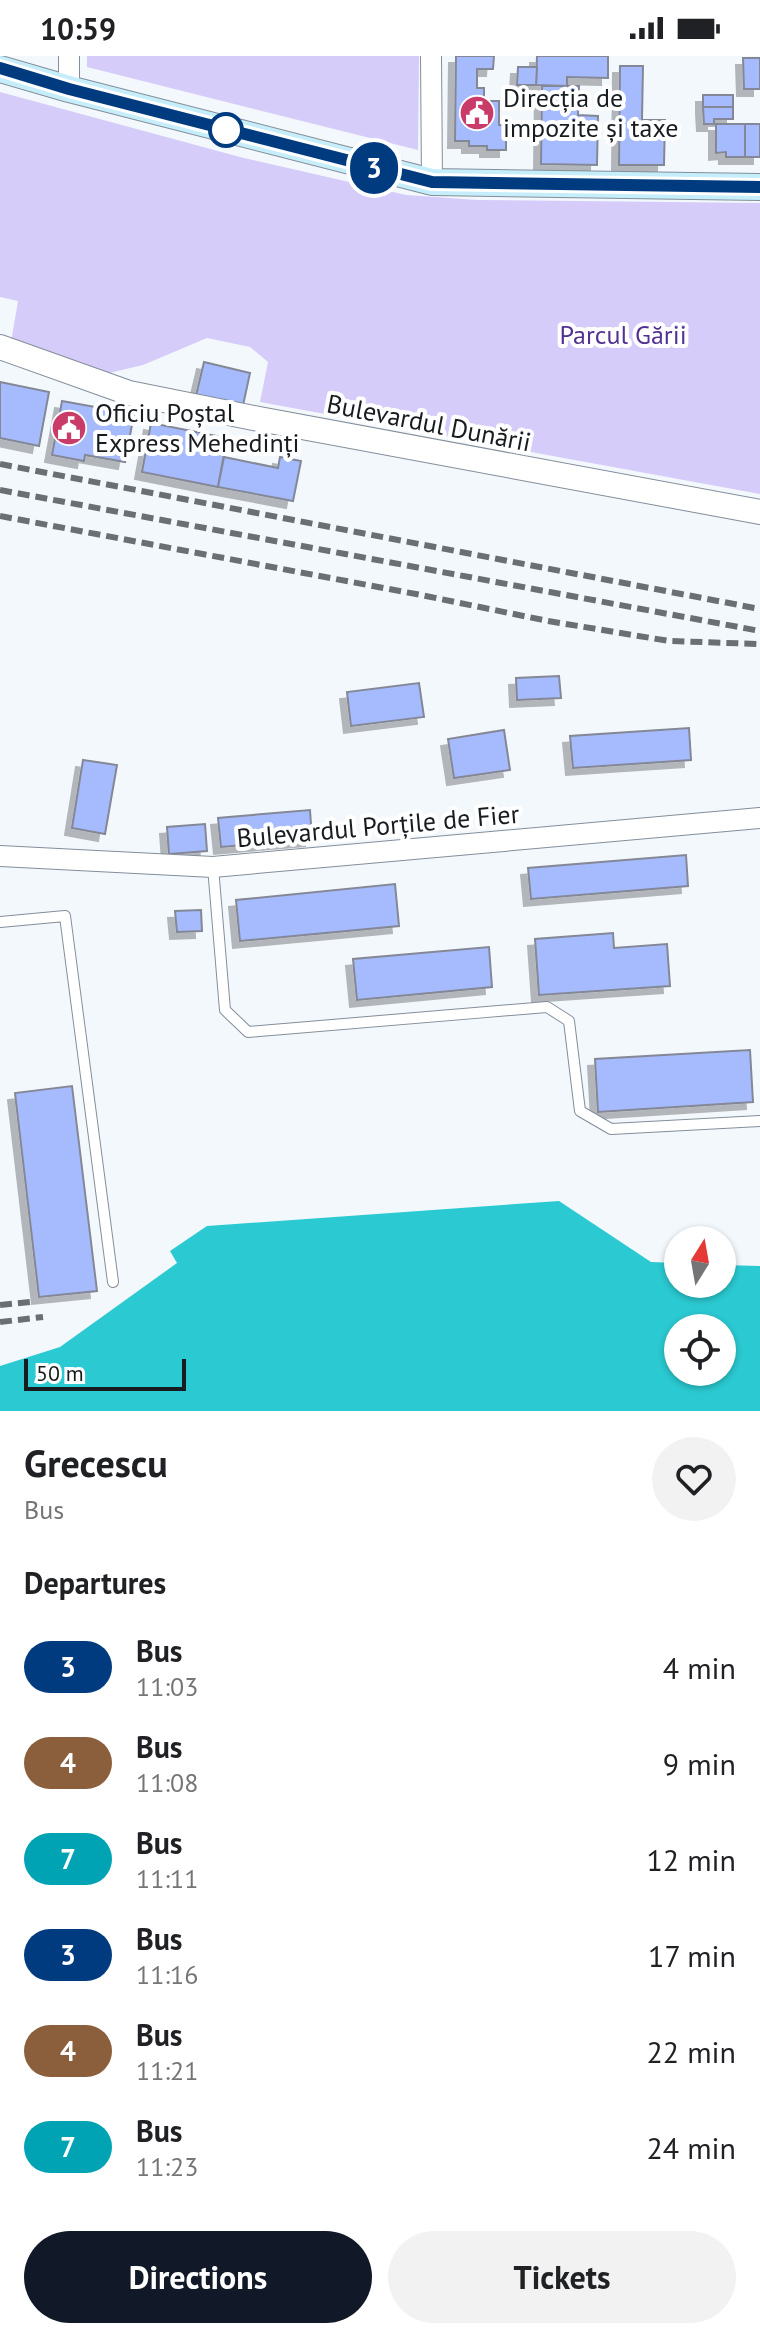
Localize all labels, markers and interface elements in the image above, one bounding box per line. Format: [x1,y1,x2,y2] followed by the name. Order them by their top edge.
[40,9,116,48] text: 10:59
[503,81,678,144] place label: Direcția de impozite și taxe
[458,94,496,132] public building icon: Direcția de impozite și taxe
[209,113,243,147] unlabelled marker
[348,142,400,194] line badge: 3
[366,149,382,186] text: 3
[559,318,687,351] park label: Parcul Gării
[324,387,534,458] street label: Bulevardul Dunării
[95,396,299,459] place label: Oficiu Poștal Express Mehedinți
[50,409,88,447] public building icon: Oficiu Poștal Express Mehedinți
[235,797,521,854] street label: Bulevardul Porțile de Fier
[664,1226,736,1298] north arrow
[664,1226,736,1386] map controls
[664,1314,736,1386] button: locate
[24,1355,186,1391] scale bar
[36,1359,84,1387] text: 50 m
[652,1437,736,1521] button: heart
[24,1438,168,1487] text: Grecescu
[24,1493,64,1526] text: Bus
[24,1563,166,1602] text: Departures
[136,1631,183,1670] text: Bus
[60,1648,76,1685] text: 3
[663,1648,736,1687] text: 4 min
[136,1670,198,1703] text: 11:03
[136,1727,183,1766] text: Bus
[60,1744,76,1781] text: 4
[663,1744,736,1783] text: 9 min
[136,1766,198,1799] text: 11:08
[136,1823,183,1862] text: Bus
[60,1840,76,1877] text: 7
[646,1840,736,1879] text: 12 min
[136,1862,198,1895] text: 11:11
[136,1919,183,1958] text: Bus
[60,1936,76,1973] text: 3
[648,1936,736,1975] text: 17 min
[136,1958,198,1991] text: 11:16
[136,2015,183,2054] text: Bus
[60,2032,76,2069] text: 4
[646,2032,736,2071] text: 22 min
[136,2054,198,2087] text: 11:21
[136,2111,183,2150] text: Bus
[60,2128,76,2165] text: 7
[646,2128,736,2167] text: 24 min
[136,2150,198,2183] text: 11:23
[24,2231,372,2323] button: Directions
[388,2231,736,2323] button: Tickets

